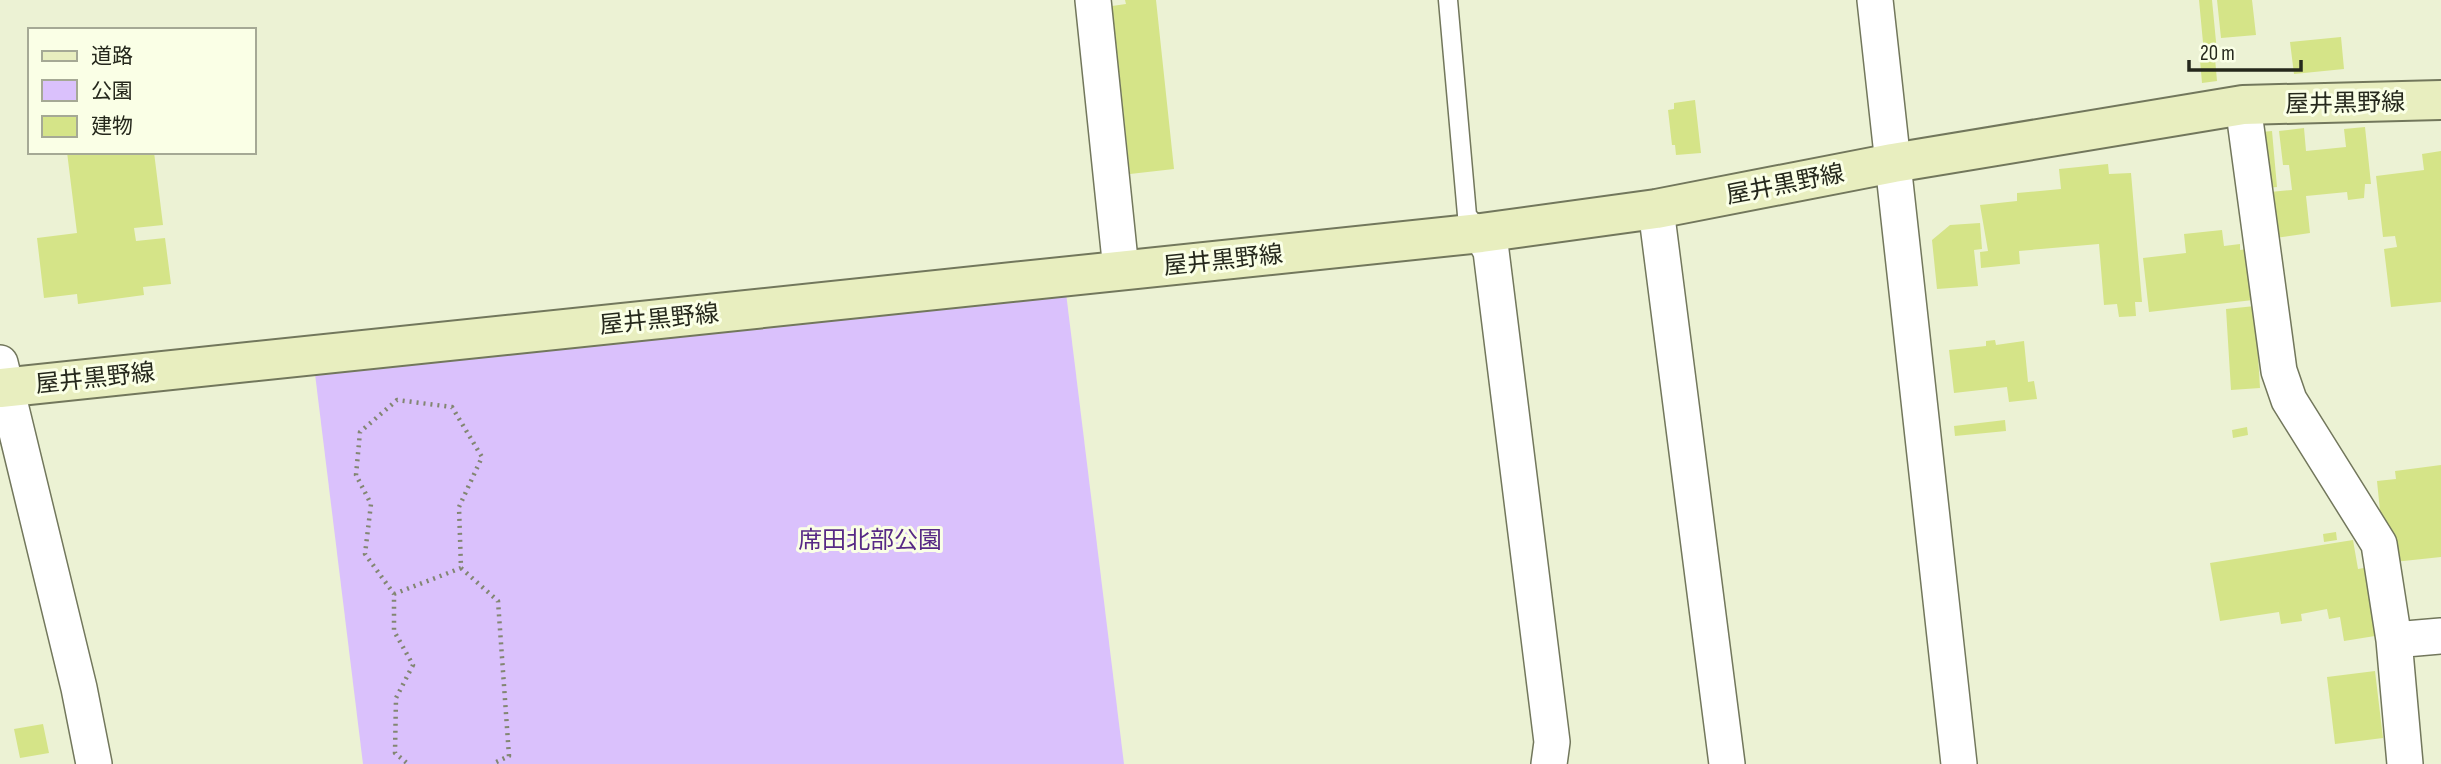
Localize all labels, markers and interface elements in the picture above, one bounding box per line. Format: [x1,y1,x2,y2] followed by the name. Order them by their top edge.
[28,28,256,154] legend
[2189,28,2301,72] scale bar
[2200,41,2235,66] text: 20 m
[91,44,133,69] text: 道路
[91,79,133,104] text: 公園
[2285,88,2405,119] street label: 屋井黒野線
[91,114,133,139] text: 建物
[1723,159,1847,210] street label: 屋井黒野線
[1162,240,1284,281] street label: 屋井黒野線
[598,299,720,340] street label: 屋井黒野線
[34,358,156,399] street label: 屋井黒野線
[798,526,942,555] park label: 席田北部公園

